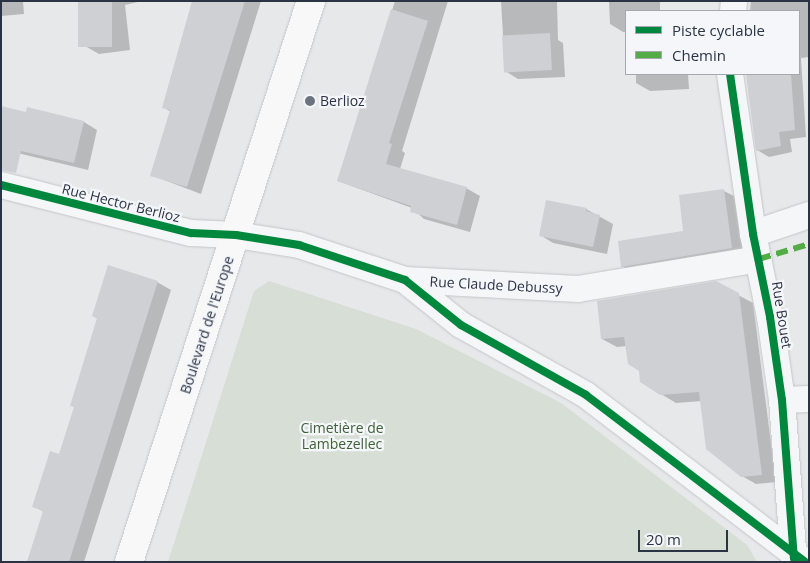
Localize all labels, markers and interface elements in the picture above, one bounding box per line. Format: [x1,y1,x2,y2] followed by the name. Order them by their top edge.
[625,10,800,75] legend
[672,20,765,40] text: Piste cyclable
[672,45,726,65] text: Chemin
[320,93,365,109] place label: Berlioz
[304,95,316,107] marker: Berlioz
[60,180,182,226] street label: Rue Hector Berlioz
[177,254,237,396] street label: Boulevard de l'Europe
[429,273,563,297] street label: Rue Claude Debussy
[768,280,796,350] street label: Rue Bouet
[300,420,384,452] park label: Cimetière de Lambezellec
[640,520,730,552] scale bar
[646,529,681,549] text: 20 m

